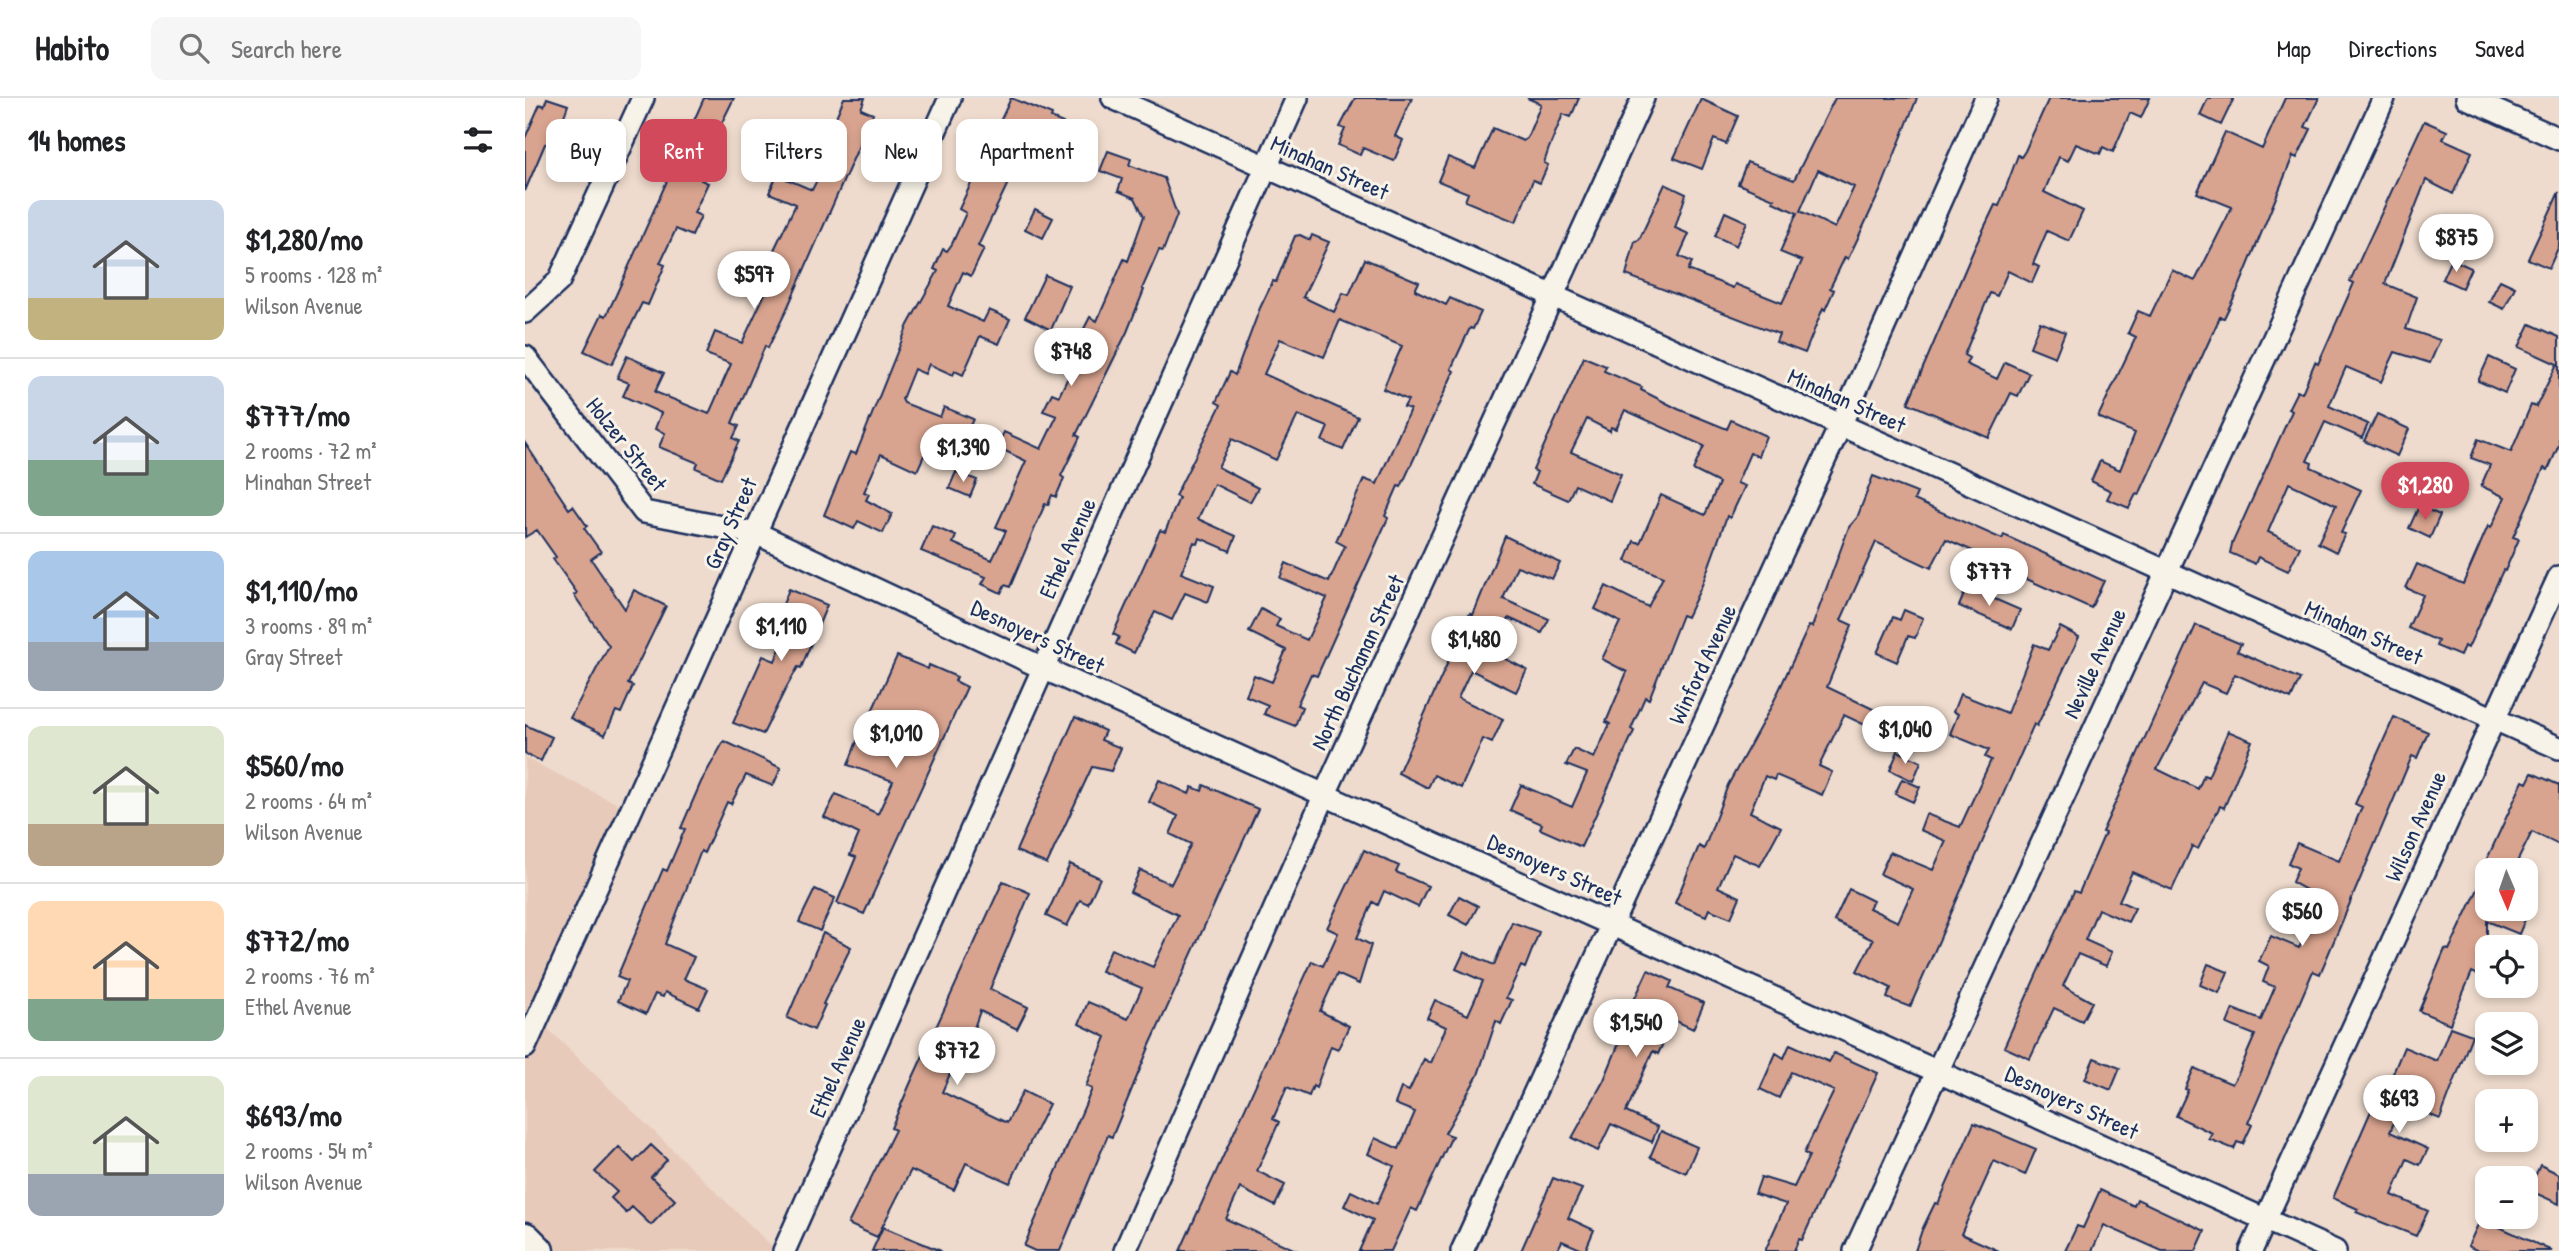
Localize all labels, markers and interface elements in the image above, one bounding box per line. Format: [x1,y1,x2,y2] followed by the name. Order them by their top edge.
[151,17,641,80] search box
[35,26,109,70] text: Habito
[175,29,213,67] icon: search
[231,31,342,66] text: Search here
[2277,32,2311,64] text: Map
[2349,32,2437,64] text: Directions
[2475,32,2524,64] text: Saved
[546,119,626,182] chip: Buy
[640,119,727,182] chip: Rent
[741,119,847,182] chip: Filters
[861,119,942,182] chip: New
[956,119,1098,182] chip: Apartment
[28,120,126,160] text: 14 homes
[459,121,497,159] icon: filters
[1266,127,1395,207] street label: Minahan Street
[2415,214,2497,274] pin: $875
[245,219,363,259] text: $1,280/mo
[2435,221,2477,252] text: $875
[84,228,168,312] icon: home
[713,252,795,311] pin: $597
[733,258,775,289] text: $597
[245,259,382,290] text: 5 rooms · 128 m²
[245,290,363,321] text: Wilson Avenue
[1030,328,1112,388] pin: $748
[1050,335,1092,366] text: $748
[1783,360,1912,440] street label: Minahan Street
[579,390,675,498] street label: Holzer Street
[245,395,350,435] text: $777/mo
[84,404,168,488] icon: home
[906,424,1020,484] pin: $1,390
[936,431,990,462] text: $1,390
[245,435,377,466] text: 2 rooms · 72 m²
[2368,462,2482,522] pin: $1,280
[245,466,371,497] text: Minahan Street
[2397,469,2453,500] text: $1,280
[696,471,764,574] street label: Gray Street
[1031,493,1103,603] street label: Ethel Avenue
[1948,548,2030,608] pin: $777
[1966,555,2012,586] text: $777
[1303,568,1412,755] street label: North Buchanan Street
[245,570,358,610] text: $1,110/mo
[84,579,168,663] icon: home
[966,592,1111,681] street label: Desnoyers Street
[2300,592,2429,672] street label: Minahan Street
[1661,599,1743,729] street label: Winford Avenue
[724,603,838,663] pin: $1,110
[2055,603,2133,723] street label: Neville Avenue
[245,610,372,641] text: 3 rooms · 89 m²
[755,610,807,641] text: $1,110
[1417,616,1531,676] pin: $1,480
[1447,623,1501,654] text: $1,480
[245,641,342,672] text: Gray Street
[1848,706,1962,766] pin: $1,040
[839,710,953,770] pin: $1,010
[1878,713,1932,744] text: $1,040
[869,717,923,748] text: $1,010
[245,745,344,785] text: $560/mo
[84,754,168,838] icon: home
[2377,766,2453,886] street label: Wilson Avenue
[245,785,372,816] text: 2 rooms · 64 m²
[245,816,363,847] text: Wilson Avenue
[1483,826,1628,913] street label: Desnoyers Street
[2475,858,2537,920] north arrow
[2475,858,2538,1229] map controls
[2261,888,2343,948] pin: $560
[2282,895,2322,926] text: $560
[245,920,349,960] text: $772/mo
[84,929,168,1013] icon: home
[2475,935,2538,998] button: locate
[245,960,375,991] text: 2 rooms · 76 m²
[245,991,352,1022] text: Ethel Avenue
[1579,1000,1693,1059] pin: $1,540
[1609,1006,1663,1037] text: $1,540
[801,1012,873,1122] street label: Ethel Avenue
[2475,1012,2538,1075] button: layers
[916,1028,998,1087] pin: $772
[934,1034,980,1065] text: $772
[2000,1058,2145,1147] street label: Desnoyers Street
[2358,1076,2440,1135] pin: $693
[2379,1082,2419,1113] text: $693
[2475,1089,2538,1152] button: +
[245,1095,342,1135] text: $693/mo
[84,1104,168,1188] icon: home
[245,1135,373,1166] text: 2 rooms · 54 m²
[245,1166,363,1197] text: Wilson Avenue
[2475,1166,2538,1229] button: −

